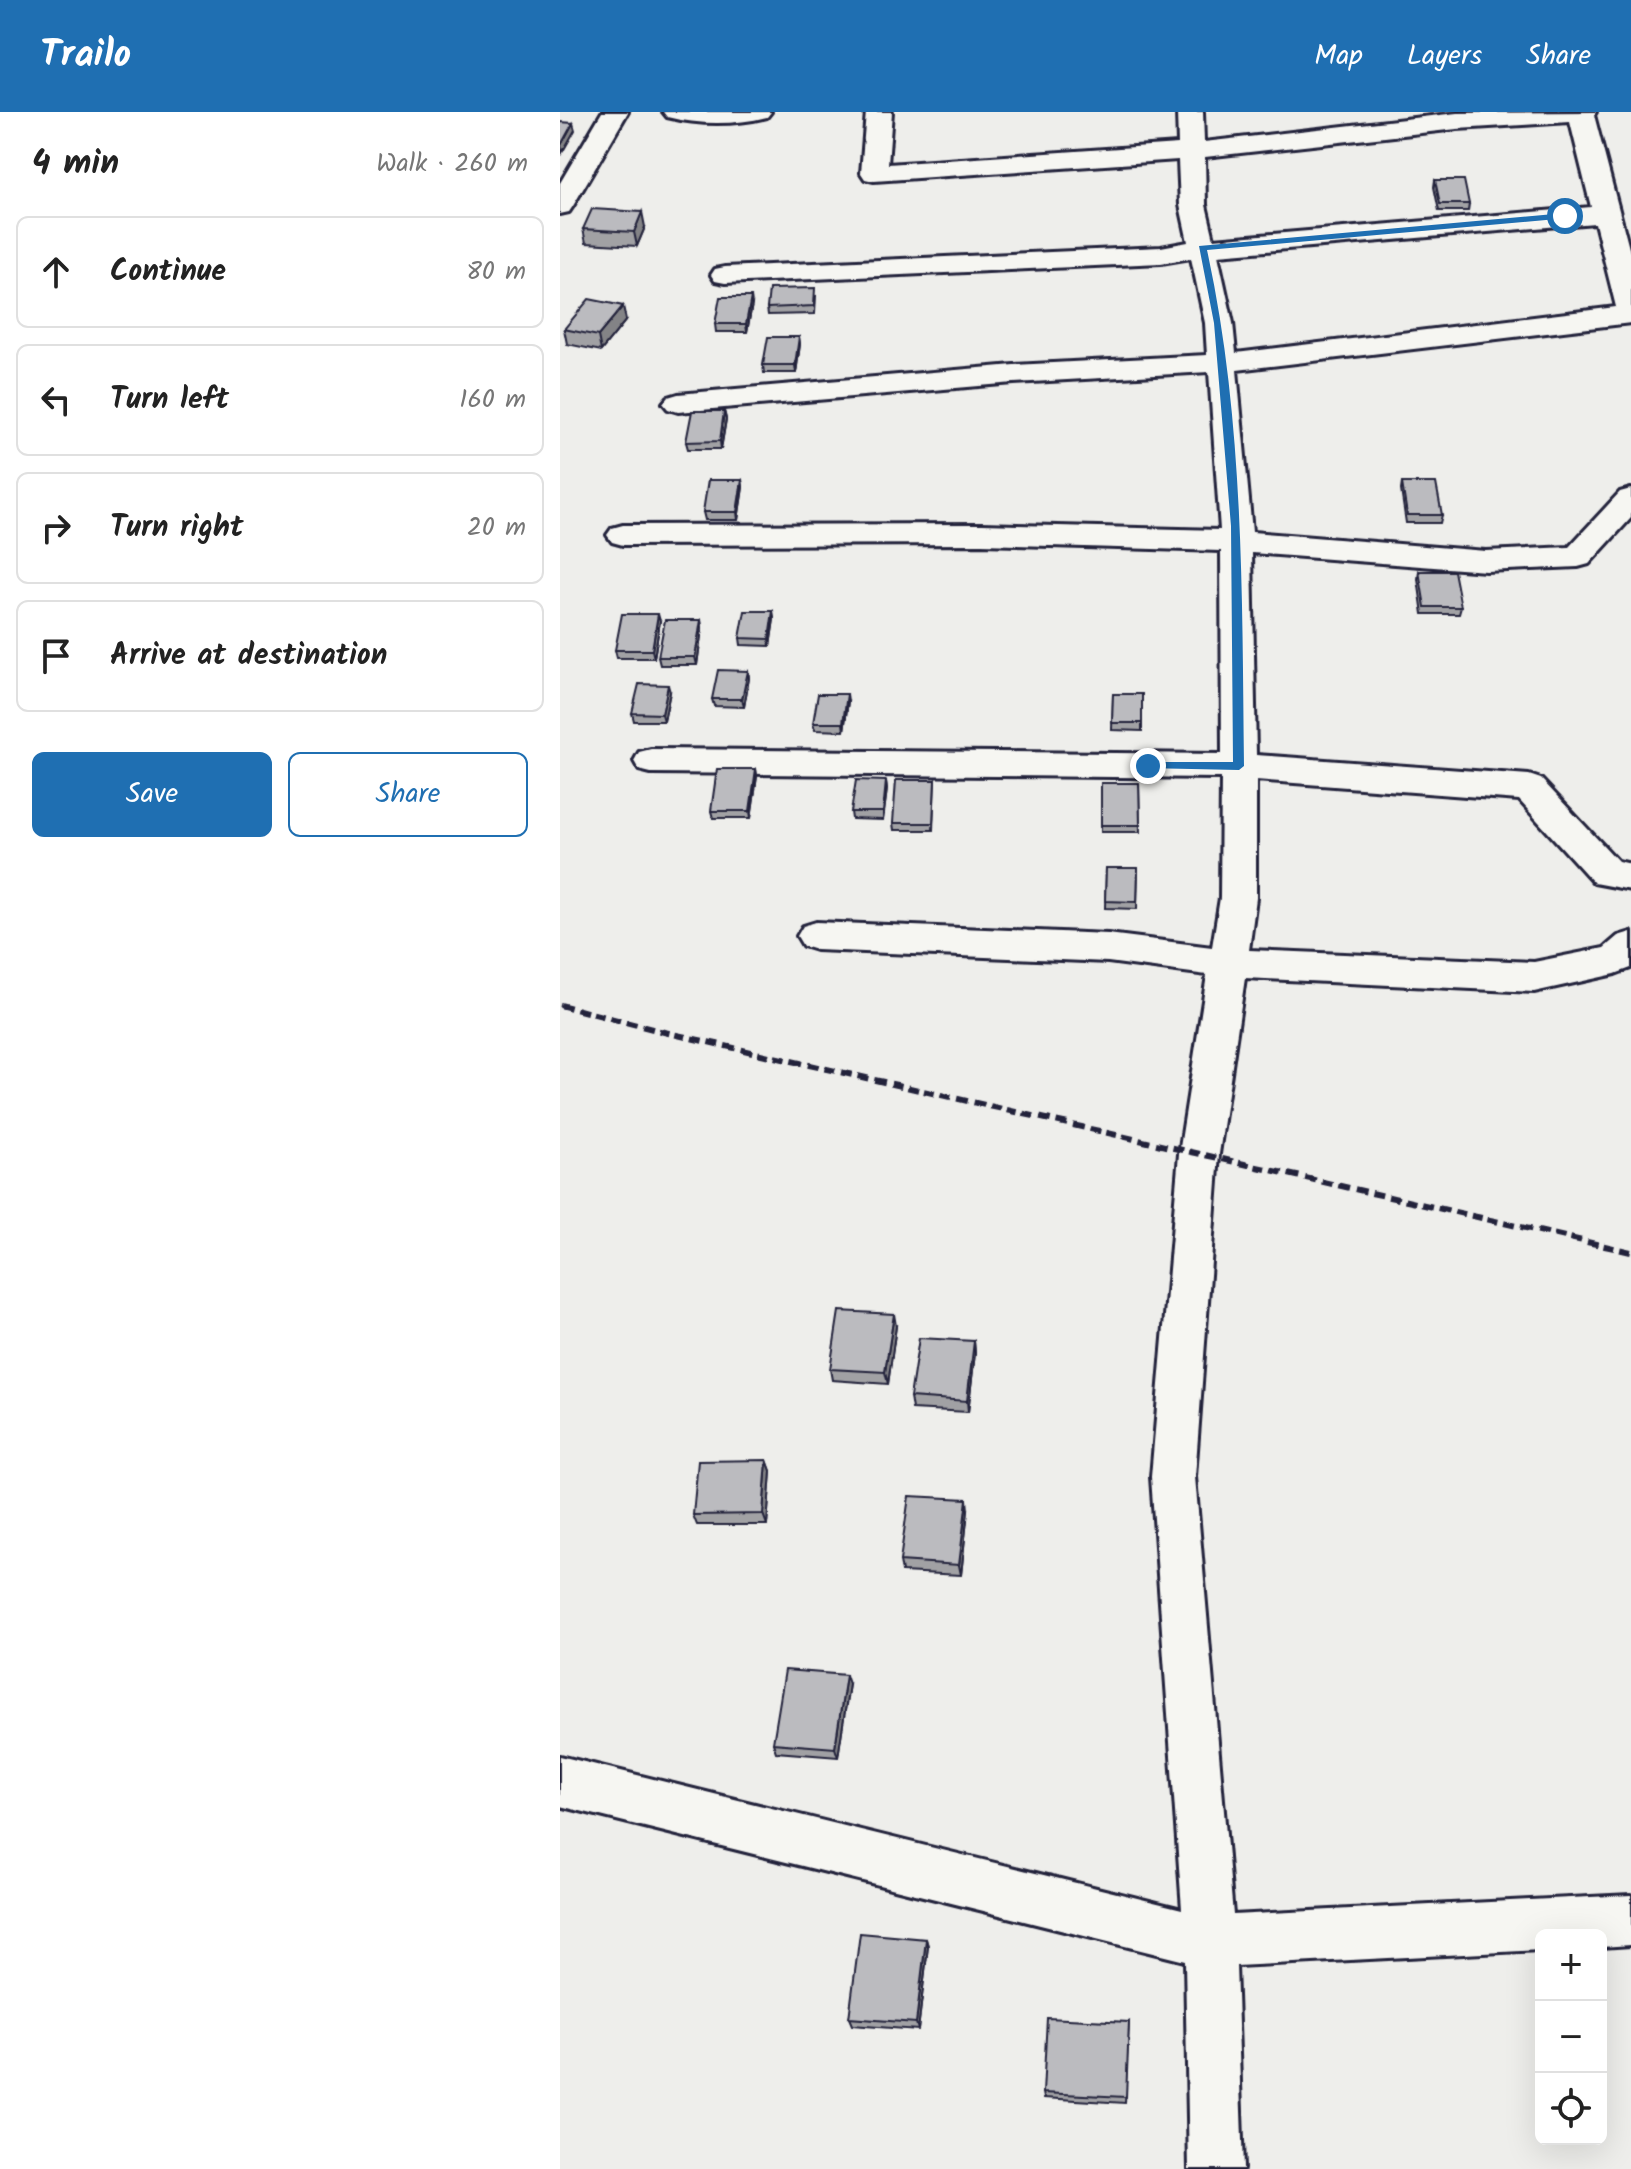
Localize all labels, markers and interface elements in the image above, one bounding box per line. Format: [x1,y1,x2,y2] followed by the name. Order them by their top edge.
[40,26,131,86] text: Trailo
[1314,34,1363,79] text: Map
[1407,34,1482,79] text: Layers
[1526,34,1591,79] text: Share
[32,137,119,191] text: 4 min
[376,143,528,185] text: Walk · 260 m
[1547,198,1583,234] route start
[110,248,226,296] text: Continue
[34,250,78,294] icon: ahead
[466,251,526,293] text: 80 m
[110,376,229,424] text: Turn left
[34,378,78,422] icon: left
[459,379,526,421] text: 160 m
[110,504,243,552] text: Turn right
[34,506,78,550] icon: right
[467,507,526,549] text: 20 m
[110,632,387,680] text: Arrive at destination
[34,634,78,678] icon: arrive
[1130,748,1166,784] route end
[32,752,272,837] button: Save
[288,752,528,837] button: Share
[1535,1929,1607,2145] map controls
[1535,1929,1607,2001] button: +
[1535,2001,1607,2073] button: −
[1535,2073,1607,2145] button: locate

